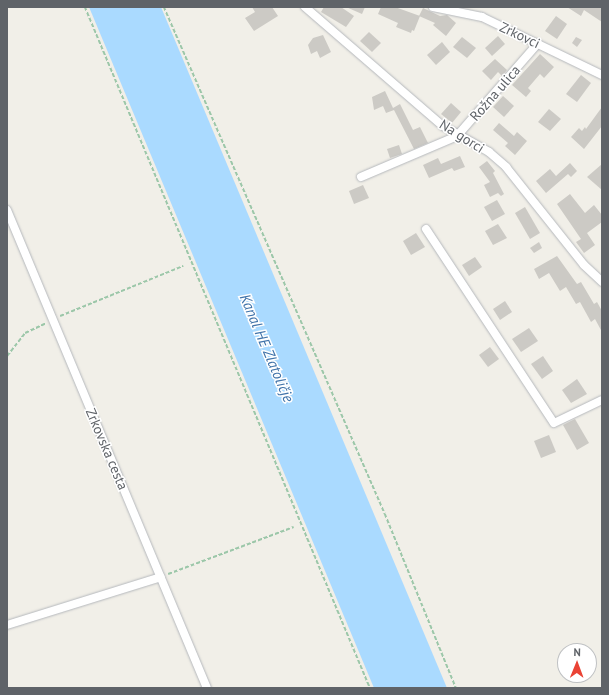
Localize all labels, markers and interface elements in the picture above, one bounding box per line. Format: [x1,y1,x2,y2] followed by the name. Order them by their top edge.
[497,18,543,52] street label: Zrkovci
[466,62,524,124] street label: Rožna ulica
[436,116,488,156] street label: Na gorci
[236,291,298,405] water label: Kanal HE Zlatoličje
[82,406,132,492] street label: Zrkovska cesta
[557,643,597,683] north arrow
[573,645,581,659] text: N

